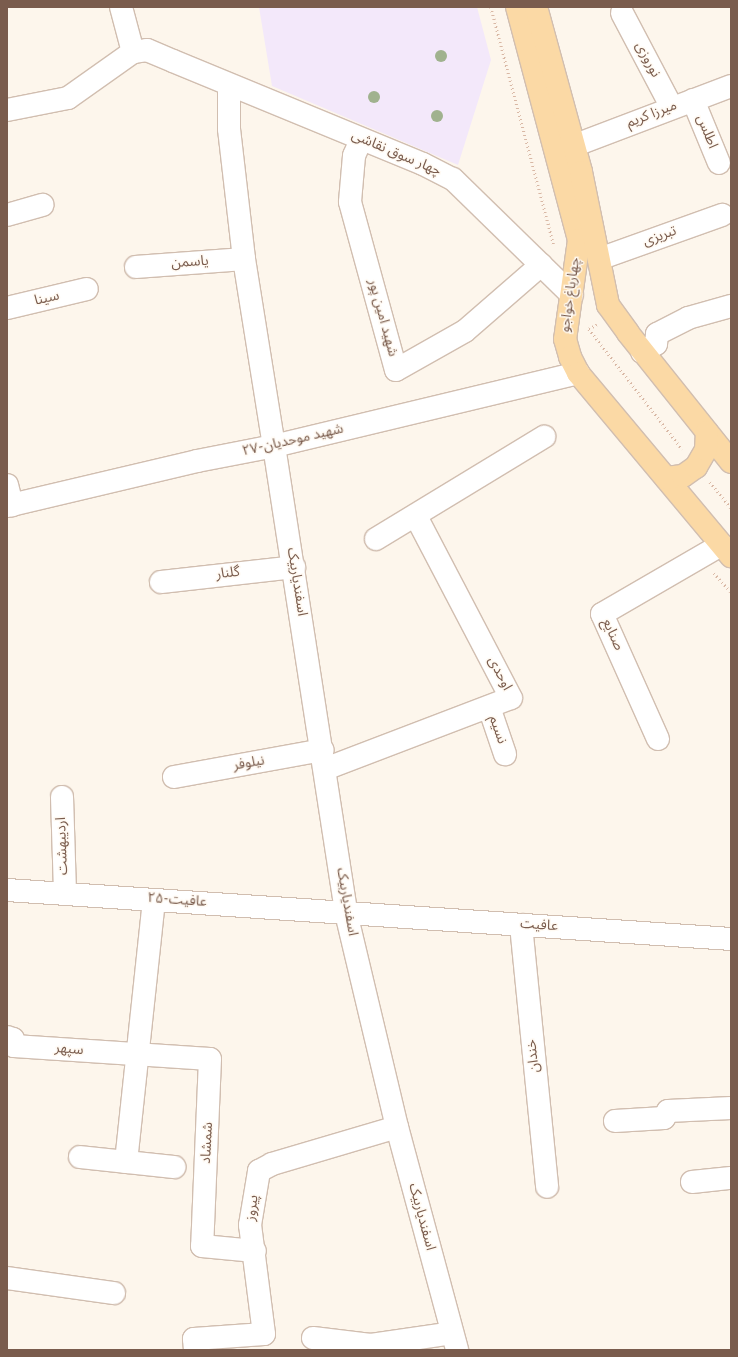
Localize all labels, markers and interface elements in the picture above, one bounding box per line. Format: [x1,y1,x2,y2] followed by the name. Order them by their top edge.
[631,39,663,81] street label: نوروزی
[624,98,680,132] street label: میرزا کریم
[692,113,720,151] street label: اطلس
[349,128,443,180] street label: چهار سوق نقاشی
[641,223,679,251] street label: تبریزی
[171,253,209,273] street label: یاسمن
[557,256,585,334] street label: چهارباغ خواجو
[364,277,400,359] street label: شهید امین پور
[33,288,61,310] street label: سینا
[241,421,345,461] street label: ۲۷-شهید موحدیان
[282,547,310,617] street label: اسفندیاربیک
[215,564,241,584] street label: گلنار
[598,616,626,654] street label: صنایع
[483,654,515,694] street label: اوحدی
[484,714,510,746] street label: نسیم
[232,753,266,775] street label: نیلوفر
[54,817,72,875] street label: اردیبهشت
[332,867,360,937] street label: اسفندیاربیک
[147,891,207,911] street label: ۲۵-عافیت
[520,916,558,936] street label: عافیت
[524,1039,544,1073] street label: خندان
[54,1040,84,1060] street label: سپهر
[199,1122,217,1164] street label: شمشاد
[404,1181,438,1253] street label: اسفندیاربیک
[243,1194,263,1222] street label: پیروز

